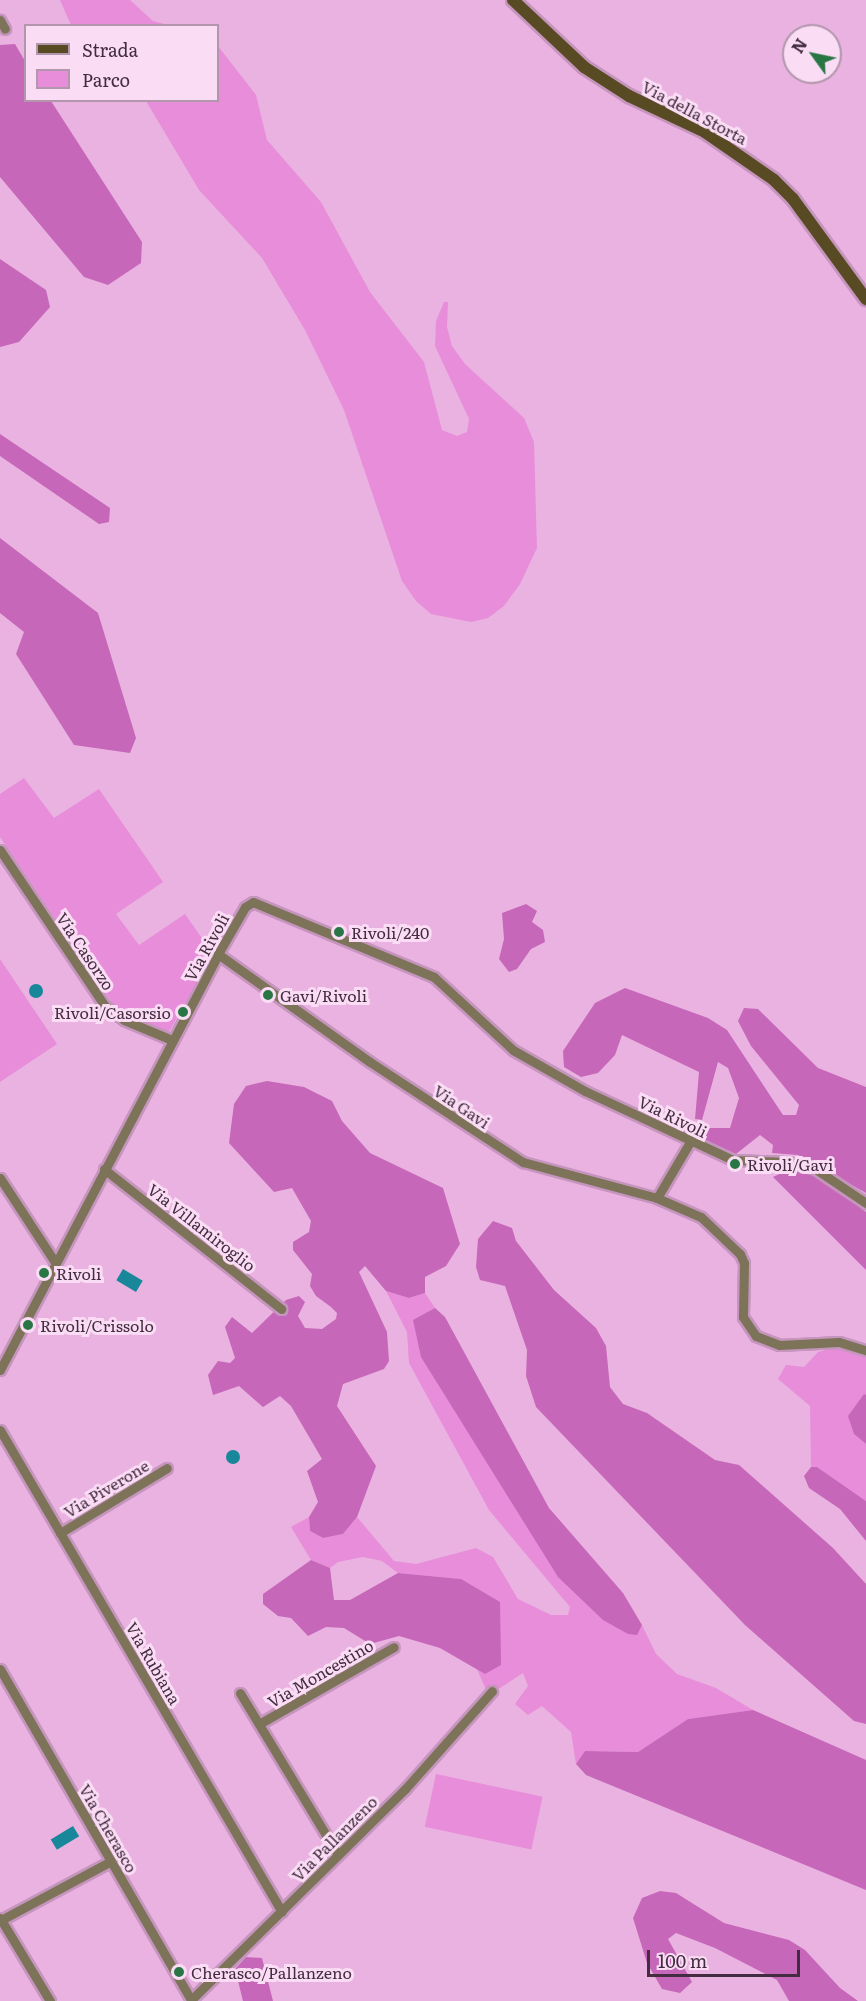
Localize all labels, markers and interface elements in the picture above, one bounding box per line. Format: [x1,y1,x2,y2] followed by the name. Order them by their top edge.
[24,24,219,102] legend
[782,24,842,84] north arrow
[785,33,812,57] text: N
[82,36,138,63] text: Strada
[82,66,130,93] text: Parco
[639,76,751,148] street label: Via della Storta
[53,909,119,993] street label: Via Casorzo
[180,910,232,984] street label: Via Rivoli
[351,922,429,942] place label: Rivoli/240
[332,925,346,939] marker: Rivoli/240
[280,985,367,1005] place label: Gavi/Rivoli
[261,988,275,1002] marker: Gavi/Rivoli
[54,1002,171,1022] place label: Rivoli/Casorsio
[176,1005,190,1019] marker: Rivoli/Casorsio
[430,1080,494,1132] street label: Via Gavi
[636,1091,710,1141] street label: Via Rivoli
[747,1154,833,1174] place label: Rivoli/Gavi
[728,1157,742,1171] marker: Rivoli/Gavi
[144,1179,260,1275] street label: Via Villamiroglio
[56,1263,101,1283] place label: Rivoli
[37,1266,51,1280] marker: Rivoli
[40,1315,154,1335] place label: Rivoli/Crissolo
[21,1318,35,1332] marker: Rivoli/Crissolo
[60,1455,152,1521] street label: Via Piverone
[123,1618,185,1708] street label: Via Rubiana
[264,1635,376,1711] street label: Via Moncestino
[76,1780,142,1876] street label: Via Cherasco
[287,1791,381,1885] street label: Via Pallanzeno
[650,1938,803,1976] scale bar
[658,1947,707,1974] text: 100 m
[191,1962,352,1982] place label: Cherasco/Pallanzeno
[172,1965,186,1979] marker: Cherasco/Pallanzeno

